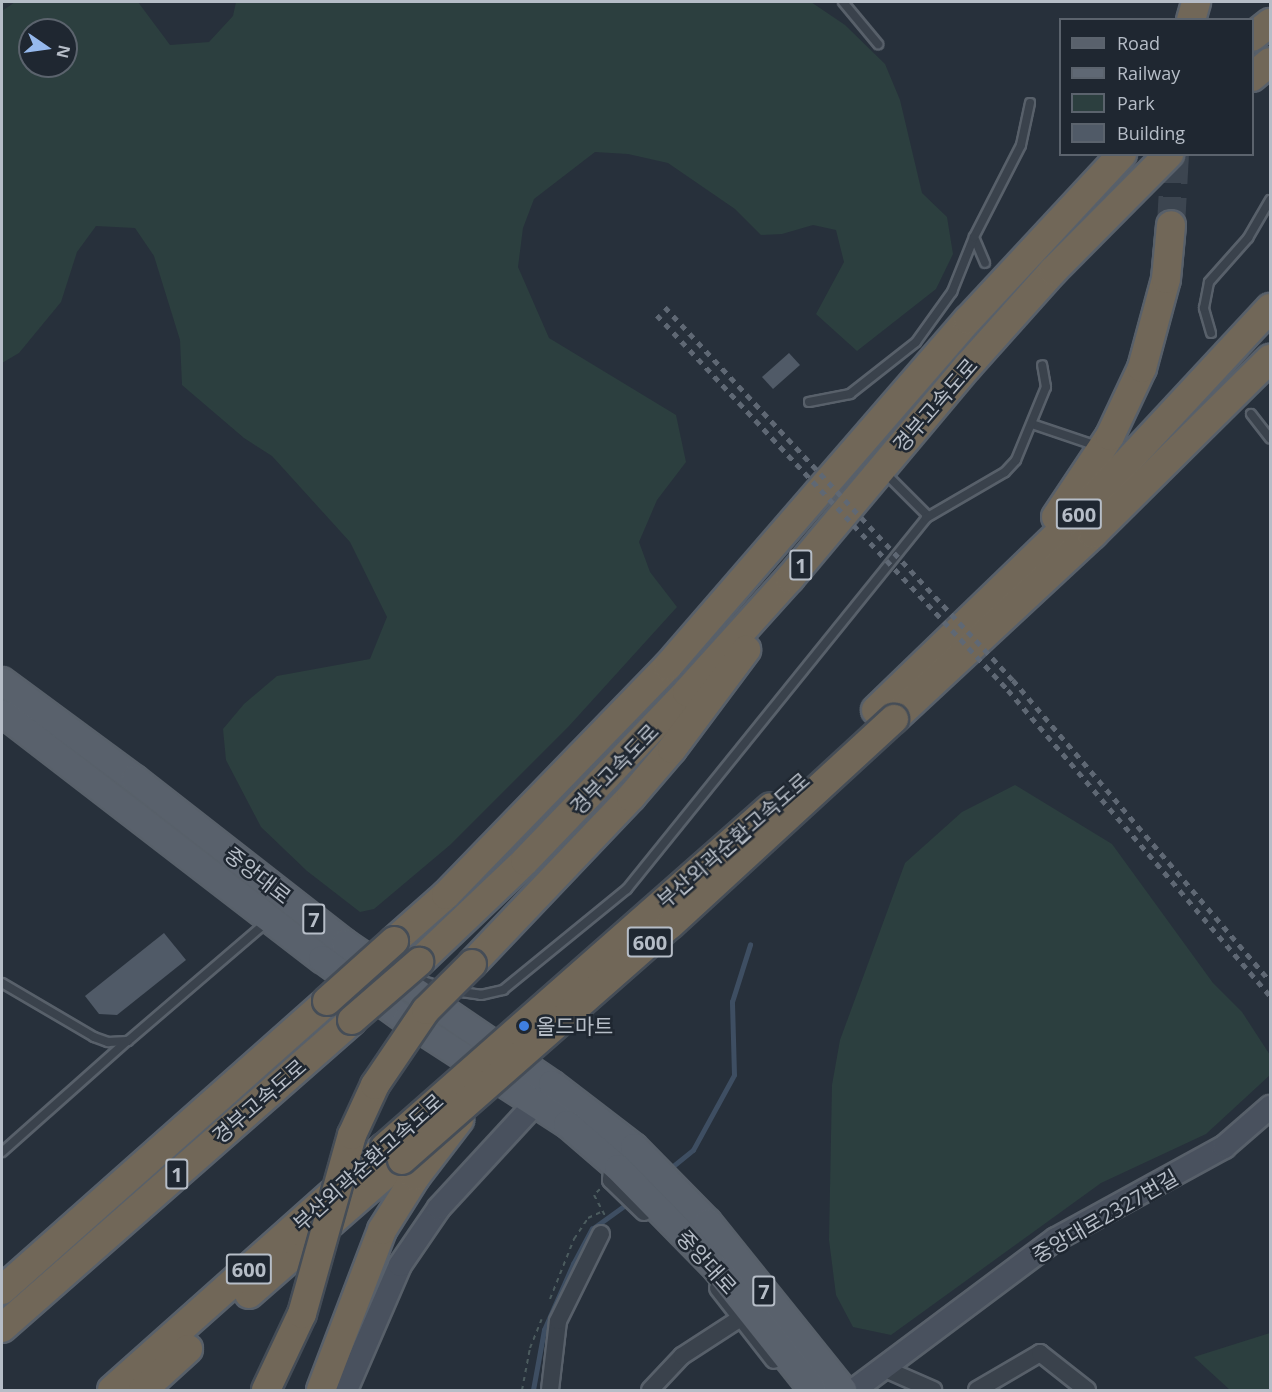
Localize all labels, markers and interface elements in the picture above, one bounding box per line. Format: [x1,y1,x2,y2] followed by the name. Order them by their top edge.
[18,18,78,78] north arrow
[1059,18,1254,156] legend
[1117,31,1160,55] text: Road
[51,43,76,60] text: N
[1117,61,1180,85] text: Railway
[1117,91,1155,115] text: Park
[1117,121,1185,145] text: Building
[887,353,983,457] street label: 경부고속도로
[1055,497,1103,531] road number: 600
[789,548,813,582] road number: 1
[565,719,663,819] street label: 경부고속도로
[652,767,814,913] street label: 부산외곽순환고속도로
[220,841,296,909] street label: 중앙대로
[302,902,326,936] road number: 7
[626,925,674,959] road number: 600
[536,1013,613,1039] place label: 올드마트
[517,1019,531,1033] marker: 올드마트
[207,1053,311,1149] street label: 경부고속도로
[288,1088,448,1236] street label: 부산외곽순환고속도로
[165,1157,189,1191] road number: 1
[1028,1164,1182,1268] street label: 중앙대로2327번길
[672,1225,742,1299] street label: 중앙대로
[225,1252,273,1286] road number: 600
[752,1274,776,1308] road number: 7

